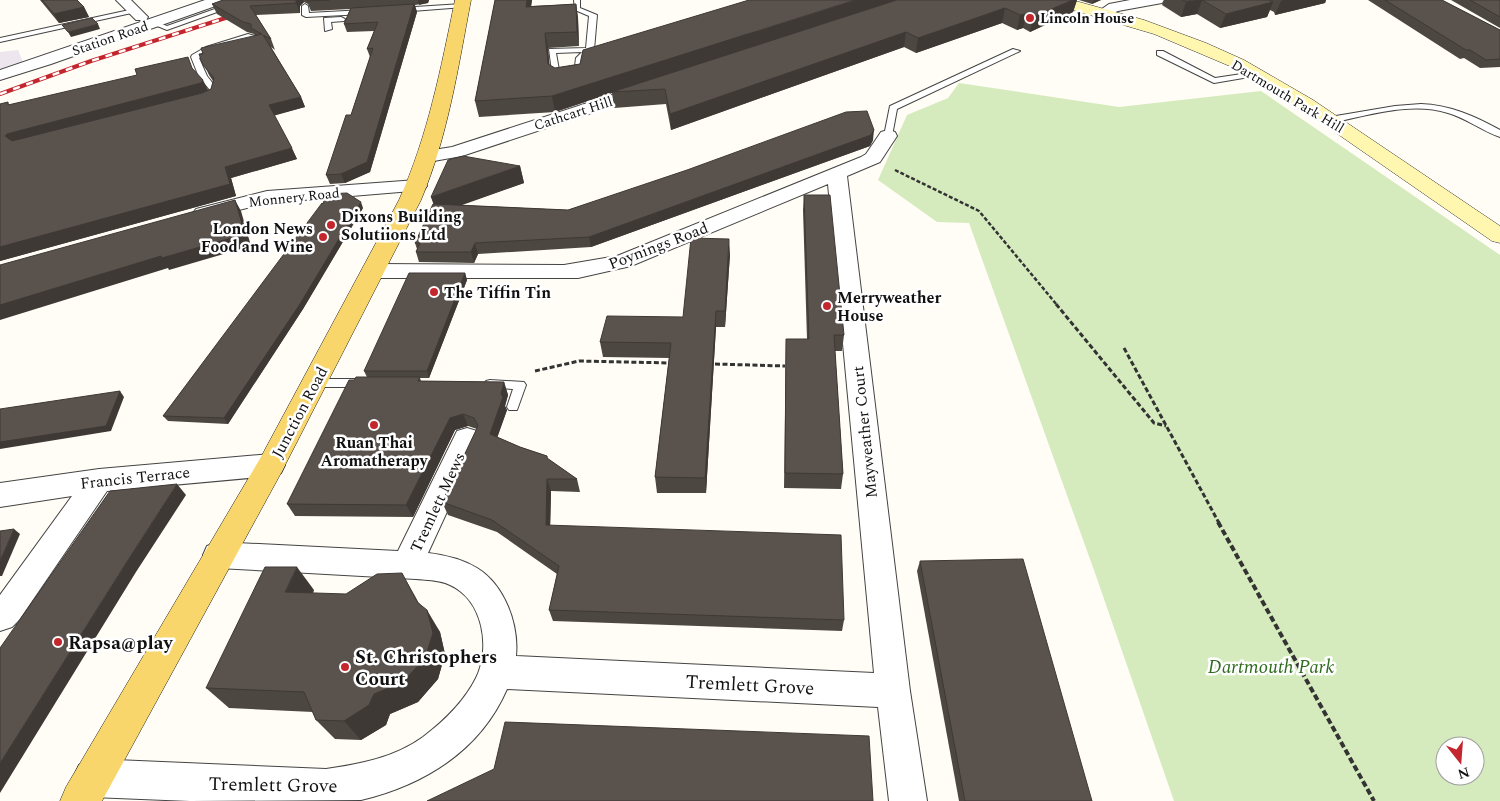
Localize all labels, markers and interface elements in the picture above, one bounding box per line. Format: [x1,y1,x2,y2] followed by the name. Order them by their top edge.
[1040,8,1134,29] place label: Lincoln House
[1024,12,1036,24] marker: Lincoln House
[69,16,151,61] street label: Station Road
[1227,54,1348,139] street label: Dartmouth Park Hill
[531,91,615,136] street label: Cathcart Hill
[248,182,341,213] street label: Monnery Road
[341,205,462,247] place label: Dixons Building Solutiions Ltd
[605,216,712,276] street label: Poynings Road
[201,217,313,259] place label: London News Food and Wine
[325,219,337,231] marker: Dixons Building Solutiions Ltd
[317,231,329,243] marker: London News Food and Wine
[444,281,551,305] place label: The Tiffin Tin
[428,286,440,298] marker: The Tiffin Tin
[837,286,942,328] place label: Merryweather House
[821,300,833,312] marker: Merryweather House
[266,362,334,463] street label: Junction Road
[846,364,884,499] street label: Mayweather Court
[368,419,380,431] marker: Ruan Thai Aromatherapy
[321,431,429,473] place label: Ruan Thai Aromatherapy
[404,448,472,556] street label: Tremlett Mews
[79,460,191,496] street label: Francis Terrace
[68,629,173,658] place label: Rapsa@play
[52,636,64,648] marker: Rapsa@play
[355,643,497,694] place label: St. Christophers Court
[1208,653,1334,682] park label: Dartmouth Park
[339,661,351,673] marker: St. Christophers Court
[685,668,815,703] street label: Tremlett Grove
[1435,736,1485,786] north arrow
[1455,761,1472,785] text: N
[208,770,338,801] street label: Tremlett Grove

